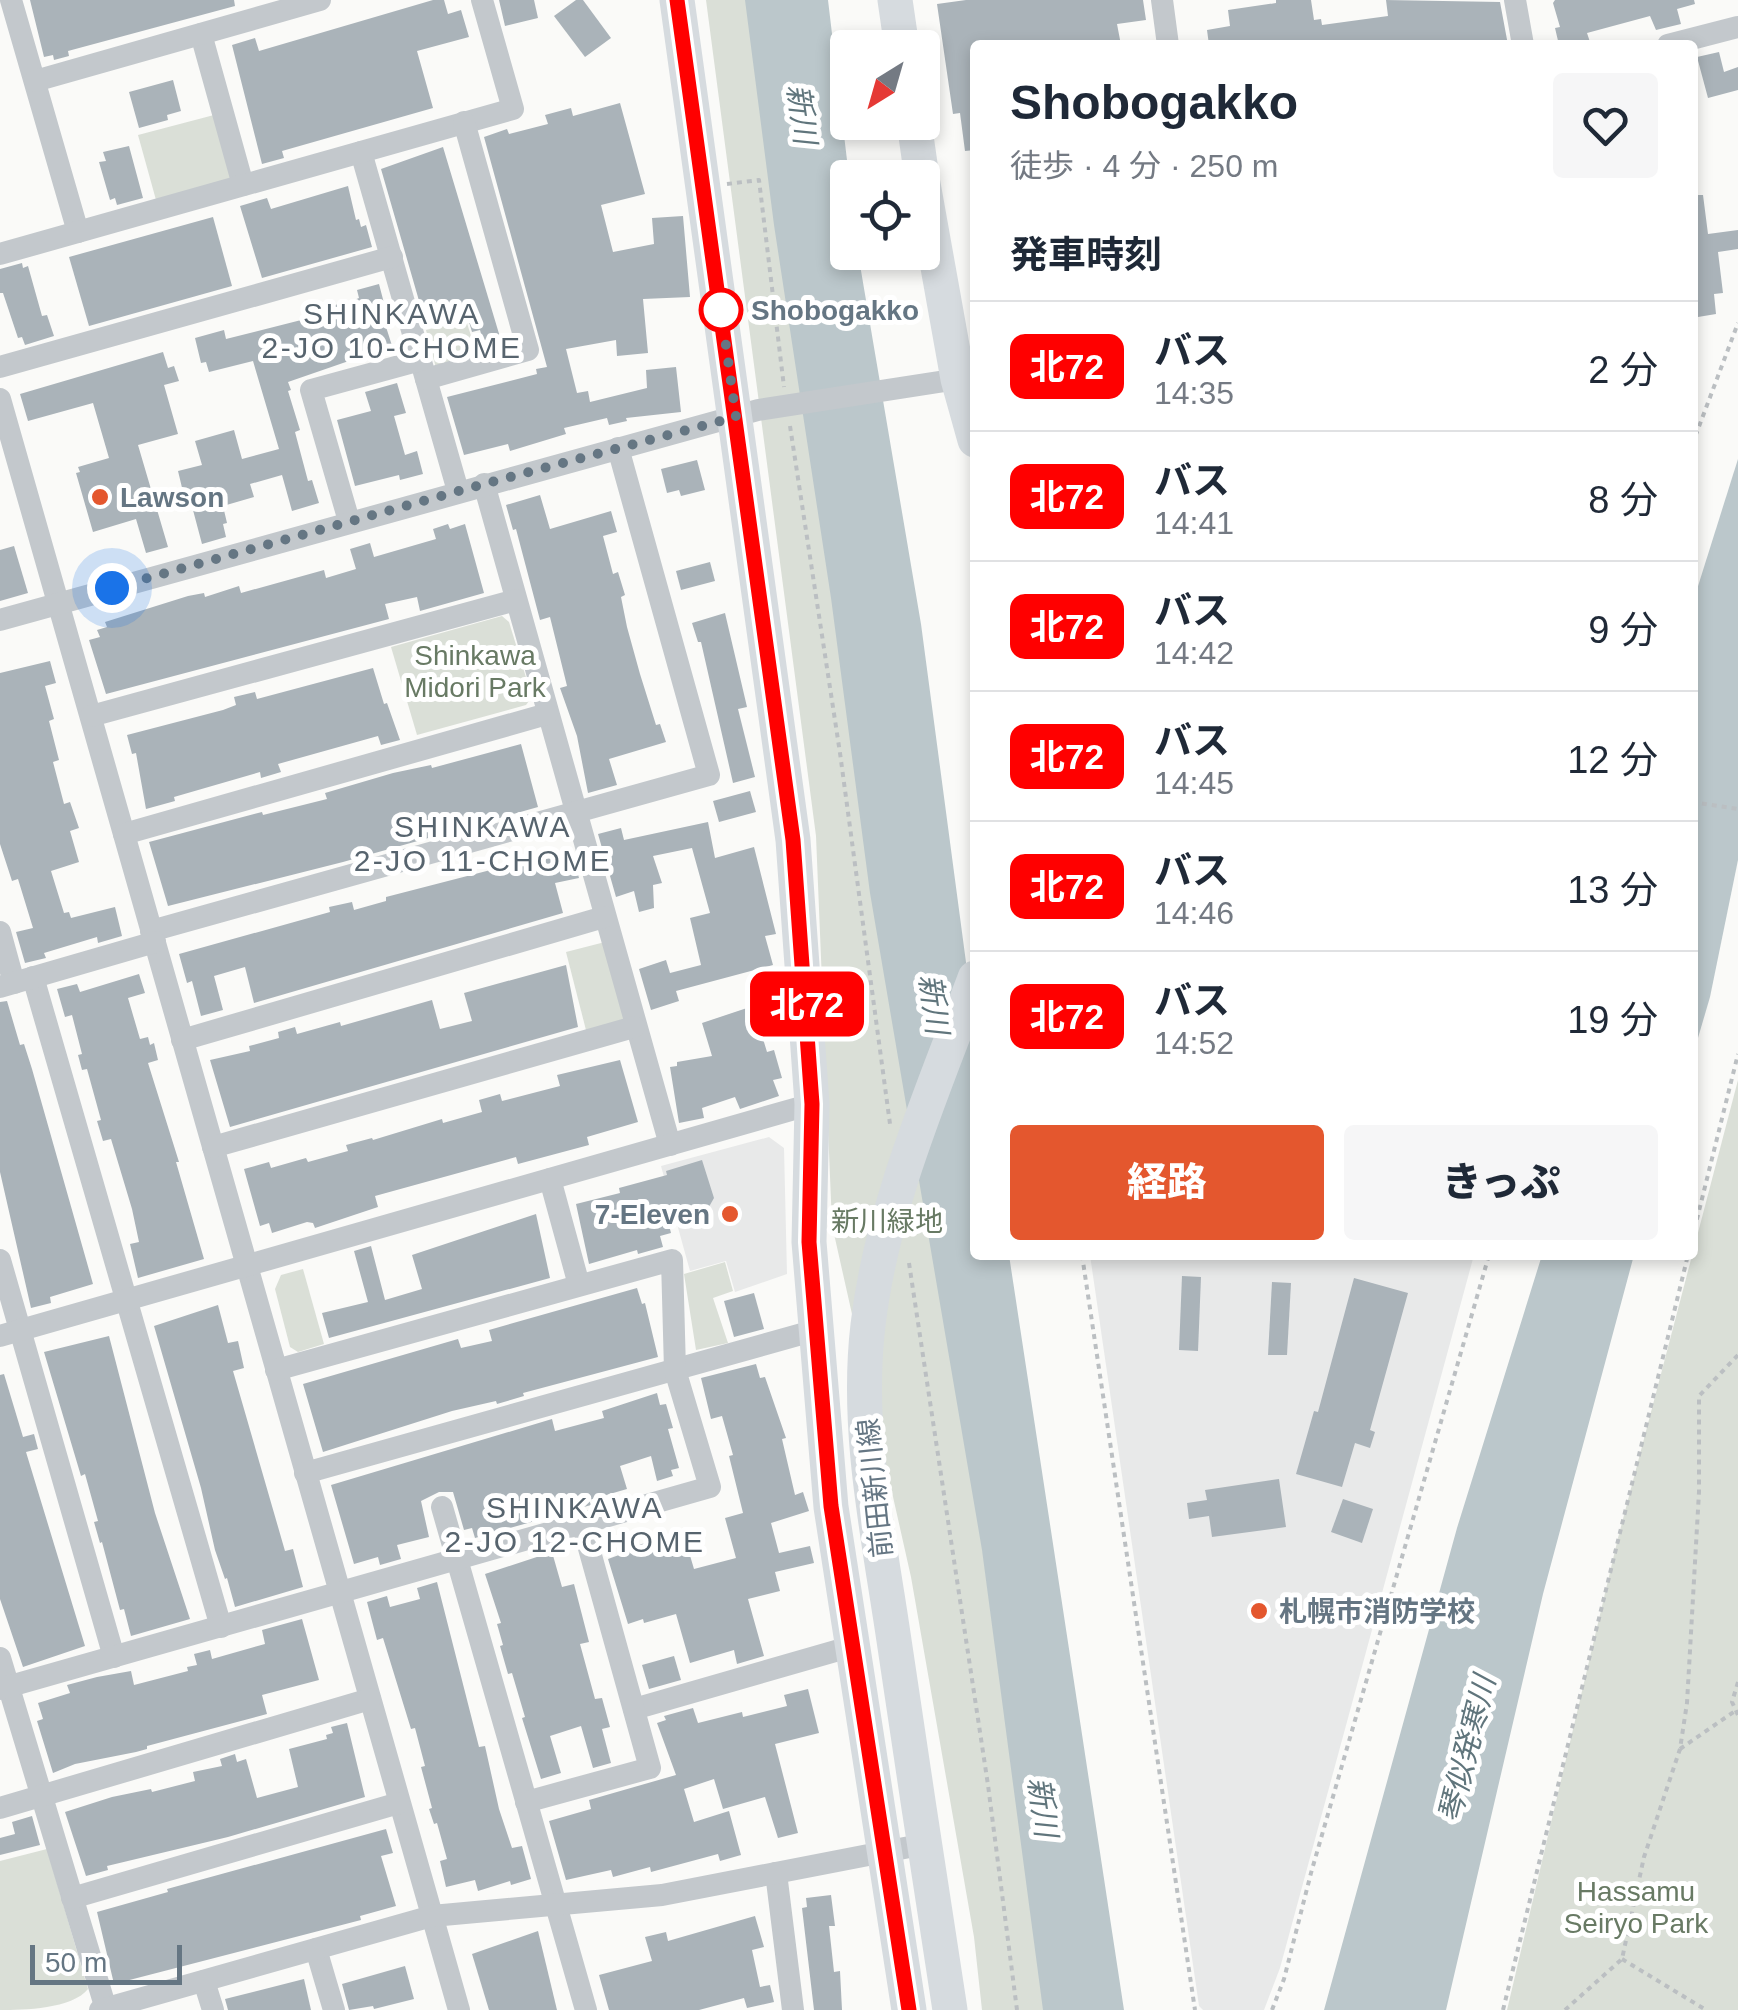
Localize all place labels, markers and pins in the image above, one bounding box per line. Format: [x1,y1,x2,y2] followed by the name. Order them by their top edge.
[700,289,742,331] marker: Shobogakko
[751,295,919,326] place label: Shobogakko
[120,482,224,513] place label: Lawson
[89,486,111,508] marker: Lawson
[595,1199,710,1230] place label: 7-Eleven
[719,1203,741,1225] marker: 7-Eleven
[1279,1596,1475,1627] place label: 札幌市消防学校
[1248,1600,1270,1622] marker: 札幌市消防学校

